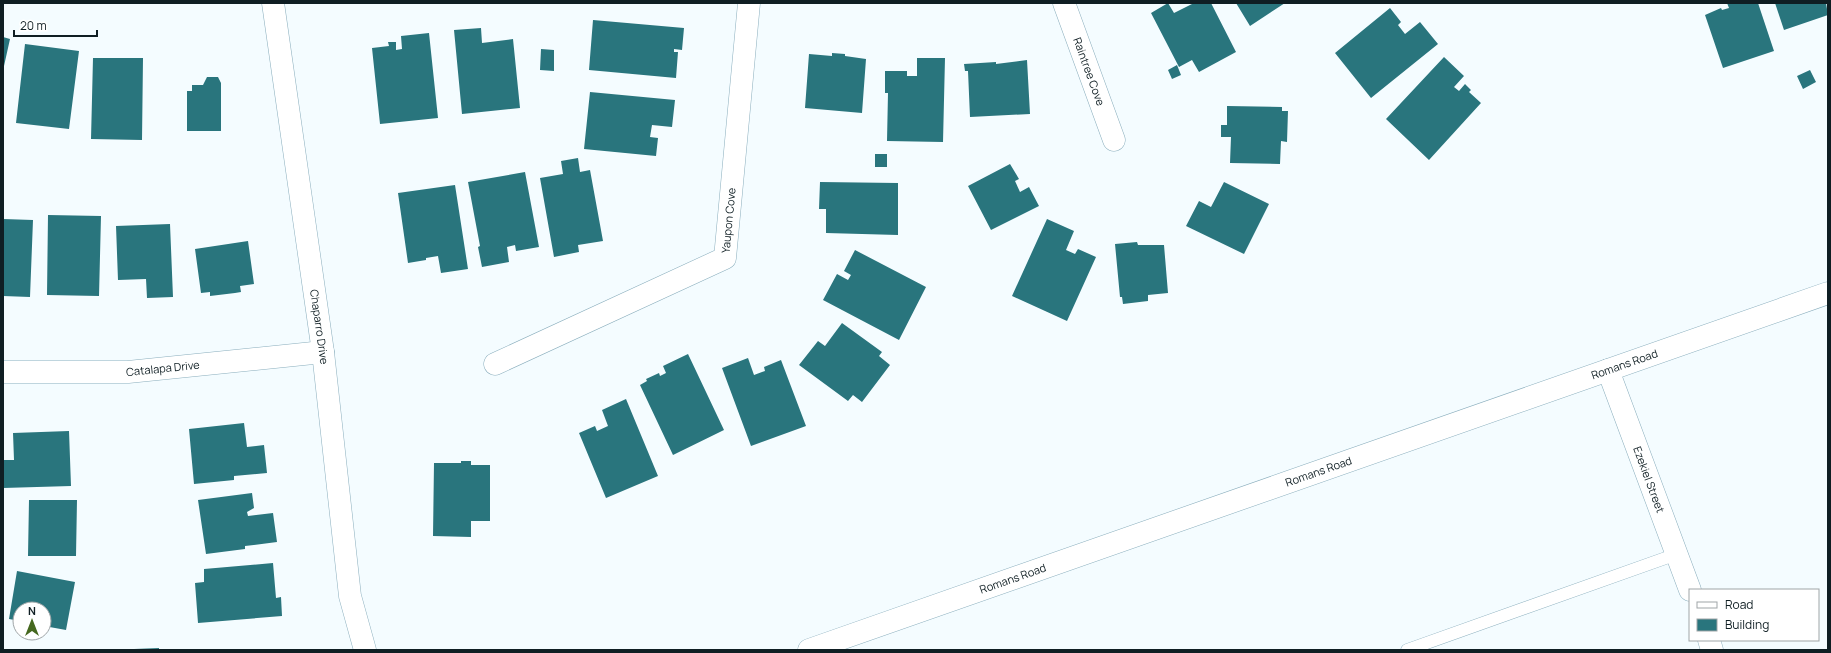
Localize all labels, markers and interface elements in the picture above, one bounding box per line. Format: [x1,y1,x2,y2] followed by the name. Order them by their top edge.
[14,12,97,38] scale bar
[20,17,47,34] text: 20 m
[1070,35,1109,108] street label: Raintree Cove
[717,186,739,254] street label: Yaupon Cove
[307,288,332,365] street label: Chaparro Drive
[1589,345,1660,382] street label: Romans Road
[125,357,201,379] street label: Catalapa Drive
[1630,444,1669,515] street label: Ezekiel Street
[1283,452,1354,490] street label: Romans Road
[977,560,1048,597] street label: Romans Road
[1689,589,1819,641] legend
[1725,596,1753,613] text: Road
[12,601,52,641] north arrow
[28,603,36,618] text: N
[1725,616,1769,633] text: Building

